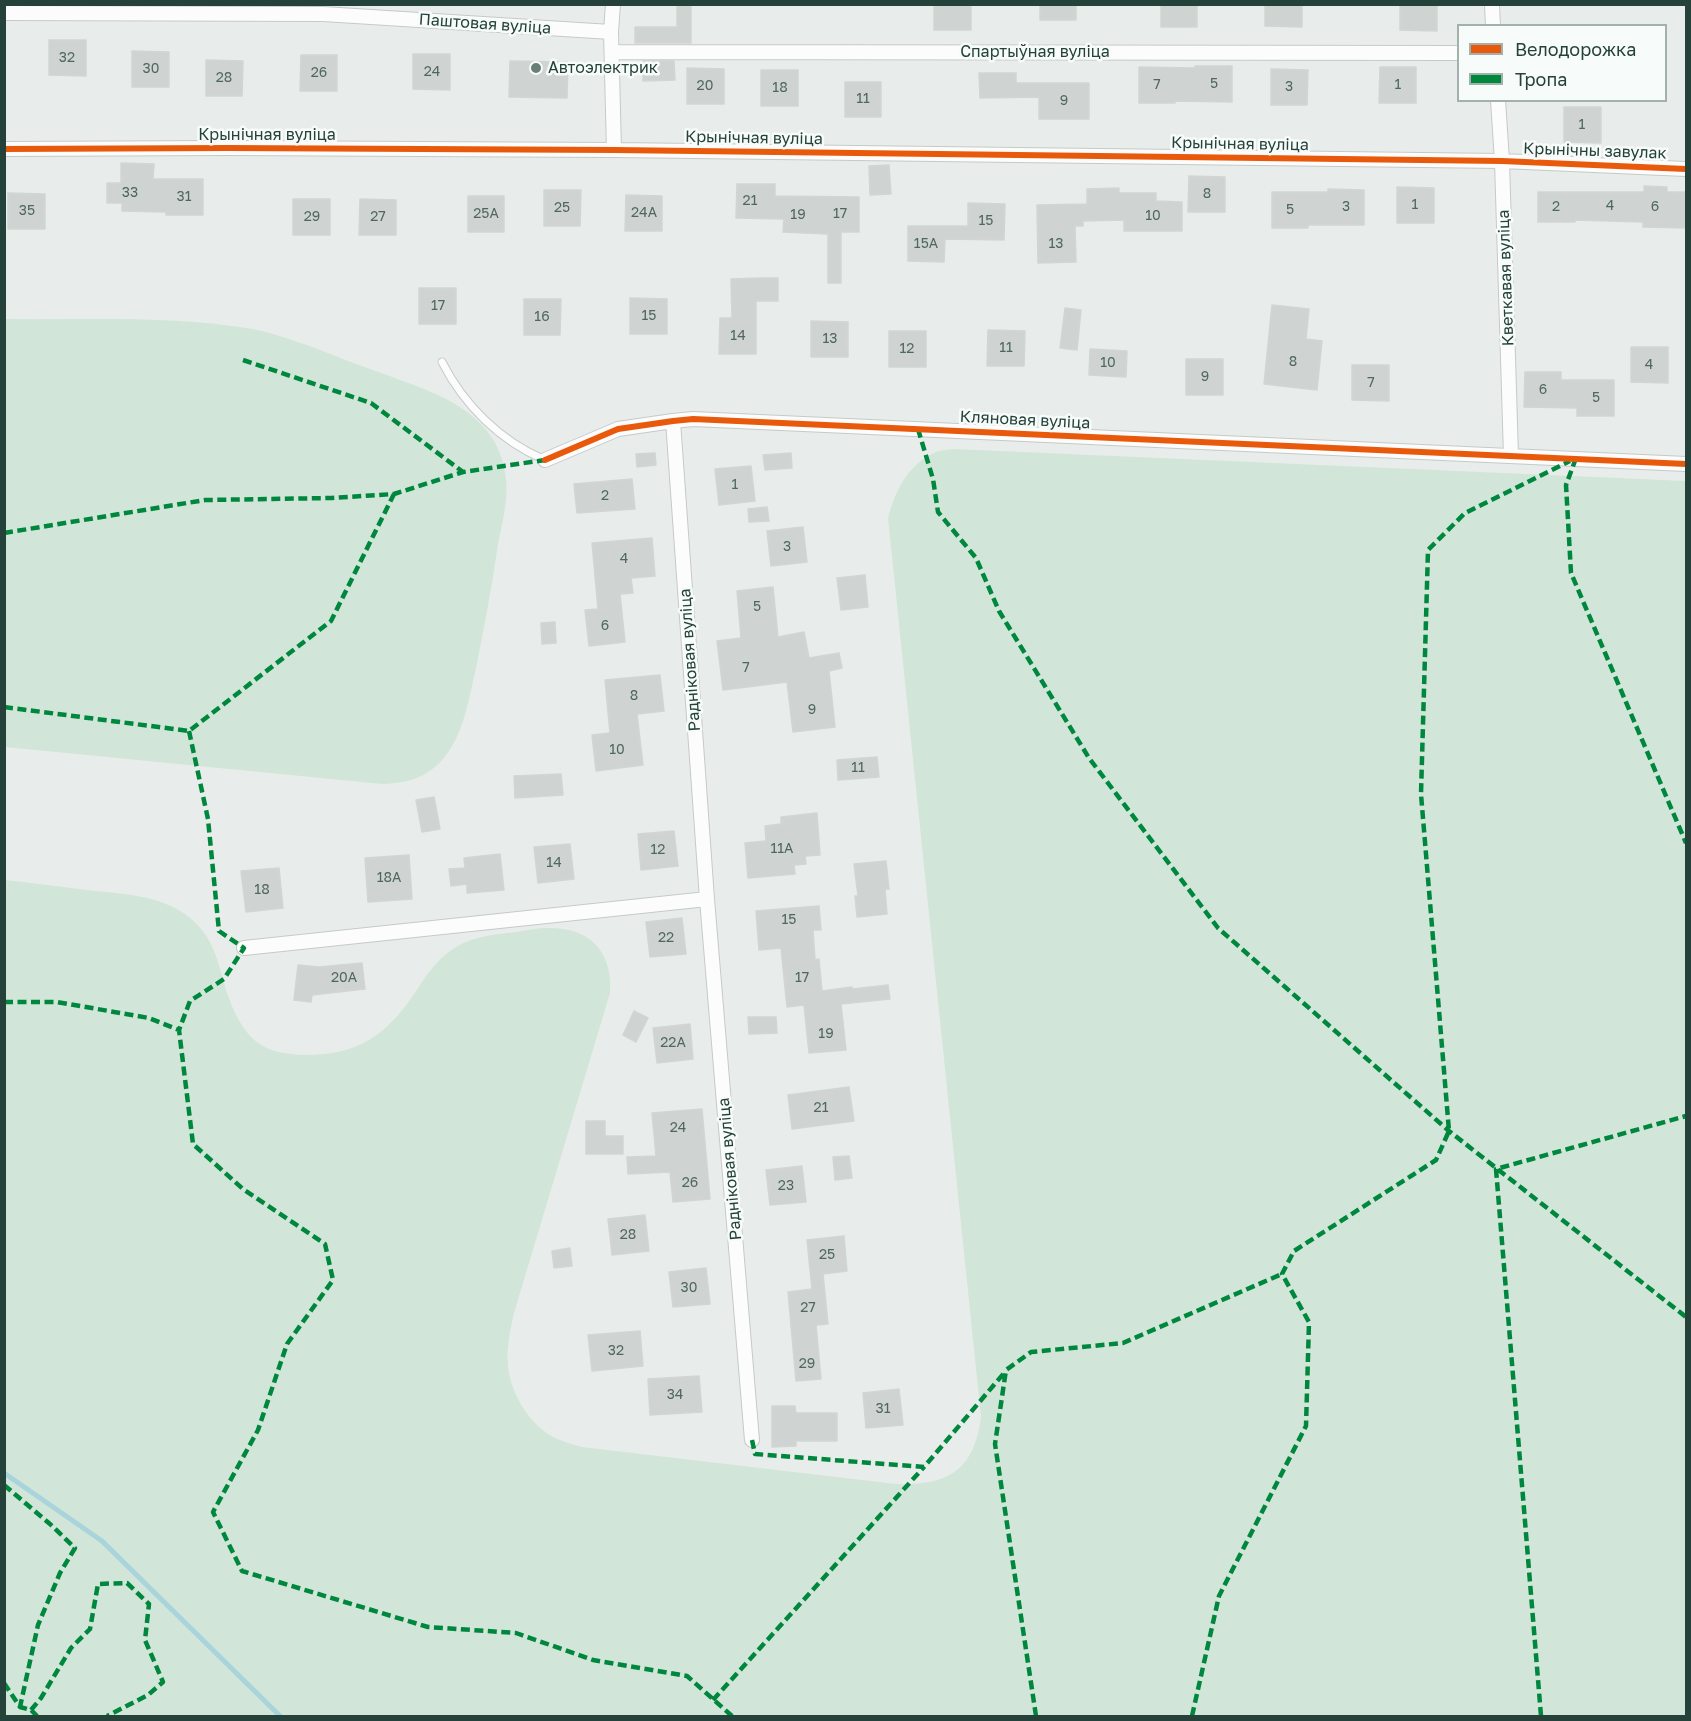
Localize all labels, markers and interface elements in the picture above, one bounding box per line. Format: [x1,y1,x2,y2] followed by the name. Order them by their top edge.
[418,10,552,38] street label: Паштовая вуліца
[1457,24,1667,102] legend
[1515,38,1636,60] text: Велодорожка
[960,42,1110,62] street label: Спартыўная вуліца
[59,50,75,66] house number: 32
[548,58,658,78] place label: Автоэлектрик
[143,61,159,77] house number: 30
[529,61,543,75] marker: Автоэлектрик
[424,64,440,80] house number: 24
[311,65,327,81] house number: 26
[1515,68,1567,90] text: Тропа
[216,70,232,86] house number: 28
[1210,76,1218,92] house number: 5
[1153,77,1161,93] house number: 7
[1395,77,1401,93] house number: 1
[697,78,713,94] house number: 20
[1285,79,1293,95] house number: 3
[772,80,788,96] house number: 18
[856,91,870,107] house number: 11
[1060,93,1068,109] house number: 9
[1579,117,1585,133] house number: 1
[198,125,336,145] street label: Крынічная вуліца
[685,127,823,149] street label: Крынічная вуліца
[1171,133,1309,155] street label: Крынічная вуліца
[1523,139,1667,163] street label: Крынічны завулак
[122,185,138,201] house number: 33
[1203,186,1211,202] house number: 8
[177,189,191,205] house number: 31
[743,193,757,209] house number: 21
[1412,197,1418,213] house number: 1
[1606,198,1614,214] house number: 4
[1342,199,1350,215] house number: 3
[1552,199,1560,215] house number: 2
[1651,199,1659,215] house number: 6
[554,200,570,216] house number: 25
[1286,202,1294,218] house number: 5
[19,203,35,219] house number: 35
[631,205,657,221] house number: 24А
[473,206,499,222] house number: 25А
[833,206,847,222] house number: 17
[790,207,806,223] house number: 19
[1145,208,1161,224] house number: 10
[304,209,320,225] house number: 29
[370,209,386,225] house number: 27
[1494,209,1518,347] street label: Кветкавая вуліца
[979,213,993,229] house number: 15
[914,236,938,252] house number: 15А
[1049,236,1063,252] house number: 13
[431,298,445,314] house number: 17
[642,308,656,324] house number: 15
[534,309,550,325] house number: 16
[730,328,746,344] house number: 14
[823,331,837,347] house number: 13
[999,340,1013,356] house number: 11
[900,341,914,357] house number: 12
[1289,354,1297,370] house number: 8
[1100,355,1116,371] house number: 10
[1645,357,1653,373] house number: 4
[1201,369,1209,385] house number: 9
[1367,375,1375,391] house number: 7
[1539,382,1547,398] house number: 6
[1592,390,1600,406] house number: 5
[959,407,1091,433] street label: Кляновая вуліца
[732,477,738,493] house number: 1
[601,488,609,504] house number: 2
[783,539,791,555] house number: 3
[620,551,628,567] house number: 4
[675,588,705,732] street label: Радніковая вуліца
[753,599,761,615] house number: 5
[601,618,609,634] house number: 6
[742,660,750,676] house number: 7
[630,688,638,704] house number: 8
[808,702,816,718] house number: 9
[609,742,625,758] house number: 10
[851,760,865,776] house number: 11
[771,841,793,857] house number: 11А
[651,842,665,858] house number: 12
[546,855,562,871] house number: 14
[377,870,401,886] house number: 18А
[254,882,270,898] house number: 18
[782,912,796,928] house number: 15
[658,930,674,946] house number: 22
[331,970,357,986] house number: 20А
[795,970,809,986] house number: 17
[818,1026,834,1042] house number: 19
[660,1035,686,1051] house number: 22А
[714,1097,746,1241] street label: Радніковая вуліца
[814,1100,828,1116] house number: 21
[670,1120,686,1136] house number: 24
[682,1175,698,1191] house number: 26
[778,1178,794,1194] house number: 23
[620,1227,636,1243] house number: 28
[819,1247,835,1263] house number: 25
[681,1280,697,1296] house number: 30
[800,1300,816,1316] house number: 27
[608,1343,624,1359] house number: 32
[799,1356,815,1372] house number: 29
[667,1387,683,1403] house number: 34
[876,1401,890,1417] house number: 31

